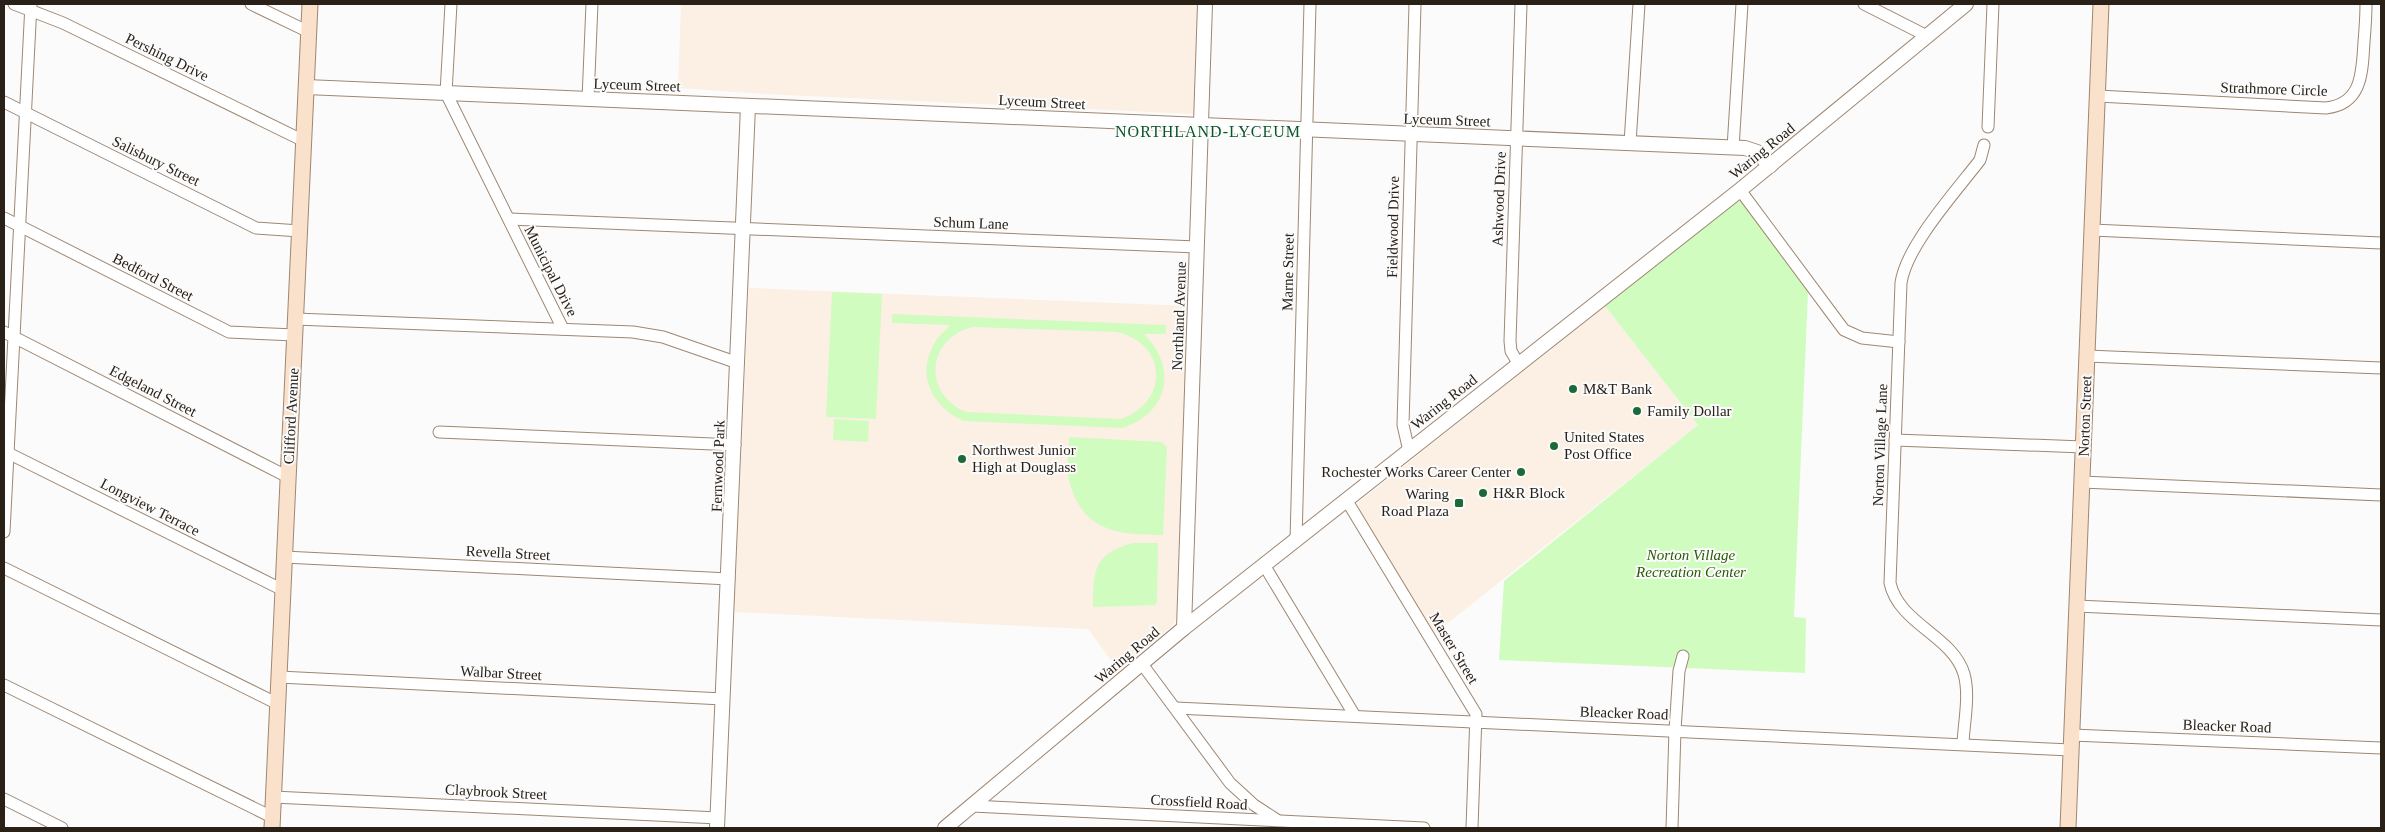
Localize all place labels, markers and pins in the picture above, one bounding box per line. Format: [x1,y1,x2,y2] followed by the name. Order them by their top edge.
[1583,381,1653,397] place label: M&T Bank
[1567,383,1579,395] marker: M&T Bank
[1647,403,1732,419] place label: Family Dollar
[1631,405,1643,417] marker: Family Dollar
[1564,429,1645,462] place label: United States Post Office
[1548,440,1560,452] marker: United States Post Office
[972,442,1076,475] place label: Northwest Junior High at Douglass
[956,453,968,465] marker: Northwest Junior High at Douglass
[1321,464,1511,480] place label: Rochester Works Career Center
[1515,466,1527,478] marker: Rochester Works Career Center
[1493,485,1566,501] place label: H&R Block
[1381,486,1449,519] place label: Waring Road Plaza
[1477,487,1489,499] marker: H&R Block
[1453,497,1465,509] marker: Waring Road Plaza

